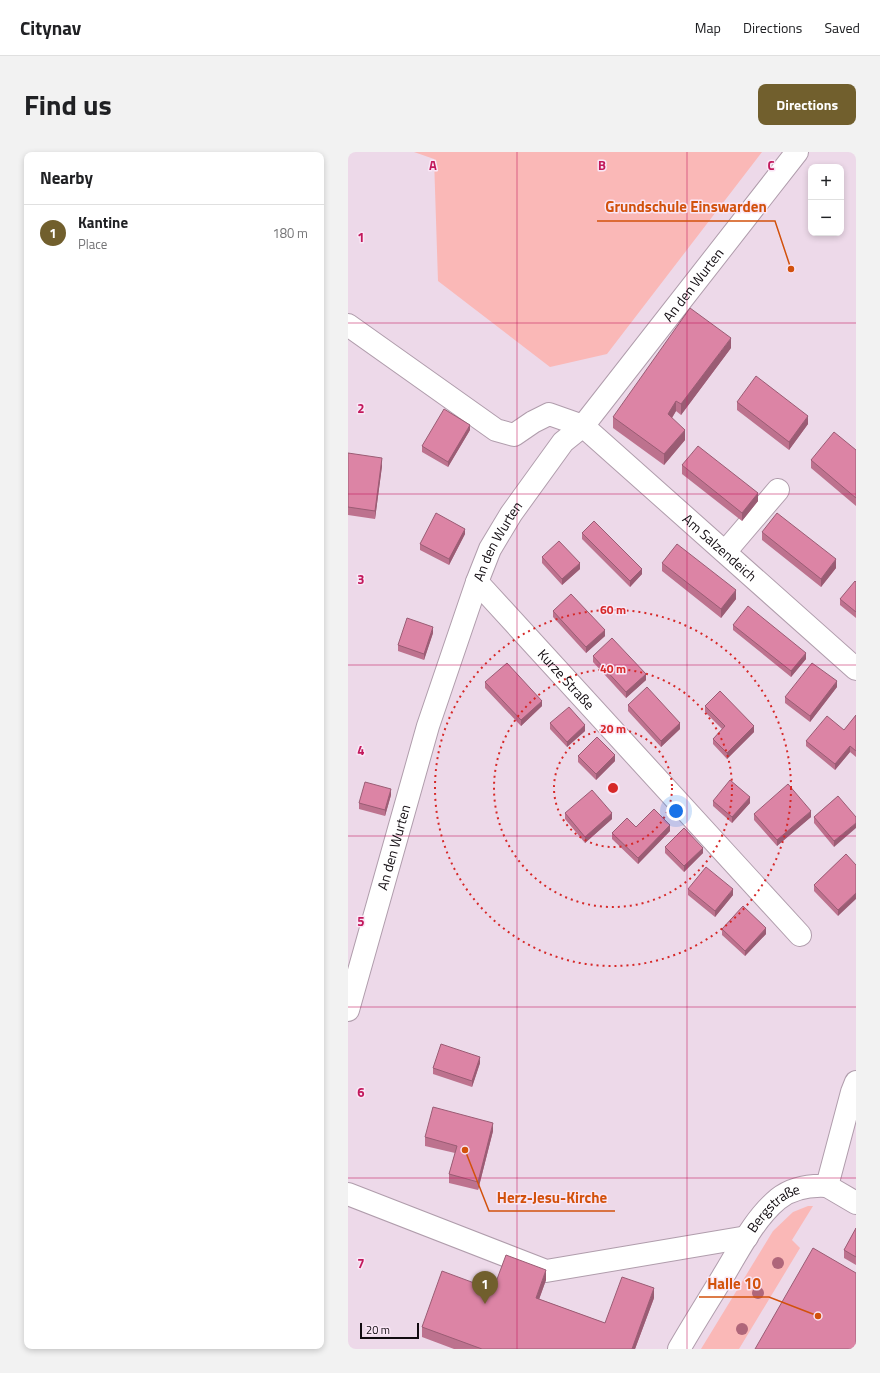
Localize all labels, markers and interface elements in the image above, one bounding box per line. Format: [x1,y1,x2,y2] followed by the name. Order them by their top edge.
[20,13,81,42] text: Citynav
[695,17,721,38] text: Map
[743,17,802,38] text: Directions
[824,17,860,38] text: Saved
[24,83,112,126] text: Find us
[758,84,856,125] button: Directions
[429,155,437,175] text: A
[598,155,606,175] text: B
[767,155,775,175] text: C
[808,164,844,236] map controls
[808,164,844,200] button: +
[40,165,93,191] text: Nearby
[597,194,775,221] callout: Grundschule Einswarden
[605,195,767,218] text: Grundschule Einswarden
[808,200,844,236] button: −
[78,211,128,234] text: Kantine
[49,223,57,243] text: 1
[272,223,308,243] text: 180 m
[357,227,365,247] text: 1
[78,234,107,254] text: Place
[657,243,728,326] street label: An den Wurten
[357,398,365,418] text: 2
[467,497,527,584] street label: An den Wurten
[678,508,762,586] street label: Am Salzendeich
[357,569,365,589] text: 3
[600,600,626,619] text: 60 m
[533,644,600,714] street label: Kurze Straße
[600,659,626,678] text: 40 m
[600,719,626,738] text: 20 m
[357,740,365,760] text: 4
[606,781,620,795] centre of rings
[666,801,686,821] your location
[371,802,415,892] street label: An den Wurten
[357,911,365,931] text: 5
[357,1082,365,1102] text: 6
[741,1178,802,1237] street label: Bergstraße
[489,1184,615,1211] callout: Herz-Jesu-Kirche
[497,1186,608,1209] text: Herz-Jesu-Kirche
[357,1253,365,1273] text: 7
[699,1270,769,1297] callout: Halle 10
[472,1271,498,1304] pin: 1
[707,1272,761,1295] text: Halle 10
[360,1321,419,1340] scale bar
[366,1322,390,1338] text: 20 m

